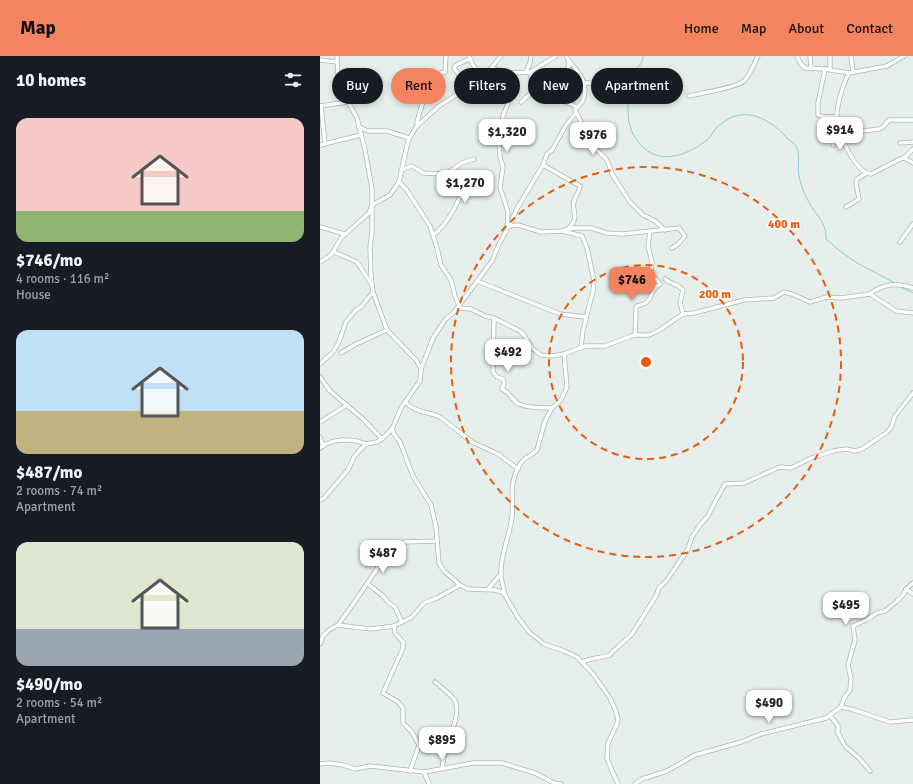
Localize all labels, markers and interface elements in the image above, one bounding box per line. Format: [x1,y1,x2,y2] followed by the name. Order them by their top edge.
[20,16,56,40] text: Map
[684,20,719,37] text: Home
[741,20,766,37] text: Map
[788,20,824,37] text: About
[846,20,893,37] text: Contact
[332,68,383,104] chip: Buy
[391,68,446,104] chip: Rent
[454,68,520,104] chip: Filters
[528,68,583,104] chip: New
[591,68,683,104] chip: Apartment
[282,69,304,91] icon: filters
[16,70,86,91] text: 10 homes
[816,117,864,151] pin: $914
[474,119,540,153] pin: $1,320
[569,122,617,156] pin: $976
[826,122,854,138] text: $914
[488,124,526,140] text: $1,320
[579,127,607,143] text: $976
[124,144,196,216] icon: home
[432,170,498,204] pin: $1,270
[446,175,484,191] text: $1,270
[768,217,800,232] text: 400 m
[16,250,82,271] text: $746/mo
[608,267,656,301] pin: $746
[16,271,109,287] text: 4 rooms · 116 m²
[618,272,646,288] text: $746
[16,287,51,303] text: House
[699,287,731,302] text: 200 m
[484,339,532,373] pin: $492
[494,344,522,360] text: $492
[639,355,653,369] centre of rings
[124,356,196,428] icon: home
[16,462,82,483] text: $487/mo
[16,483,102,499] text: 2 rooms · 74 m²
[16,499,76,515] text: Apartment
[359,540,407,574] pin: $487
[369,545,397,561] text: $487
[124,568,196,640] icon: home
[822,592,870,626] pin: $495
[832,597,860,613] text: $495
[16,674,82,695] text: $490/mo
[745,690,793,724] pin: $490
[16,695,102,711] text: 2 rooms · 54 m²
[755,695,783,711] text: $490
[16,711,76,727] text: Apartment
[418,727,466,761] pin: $895
[428,732,456,748] text: $895

